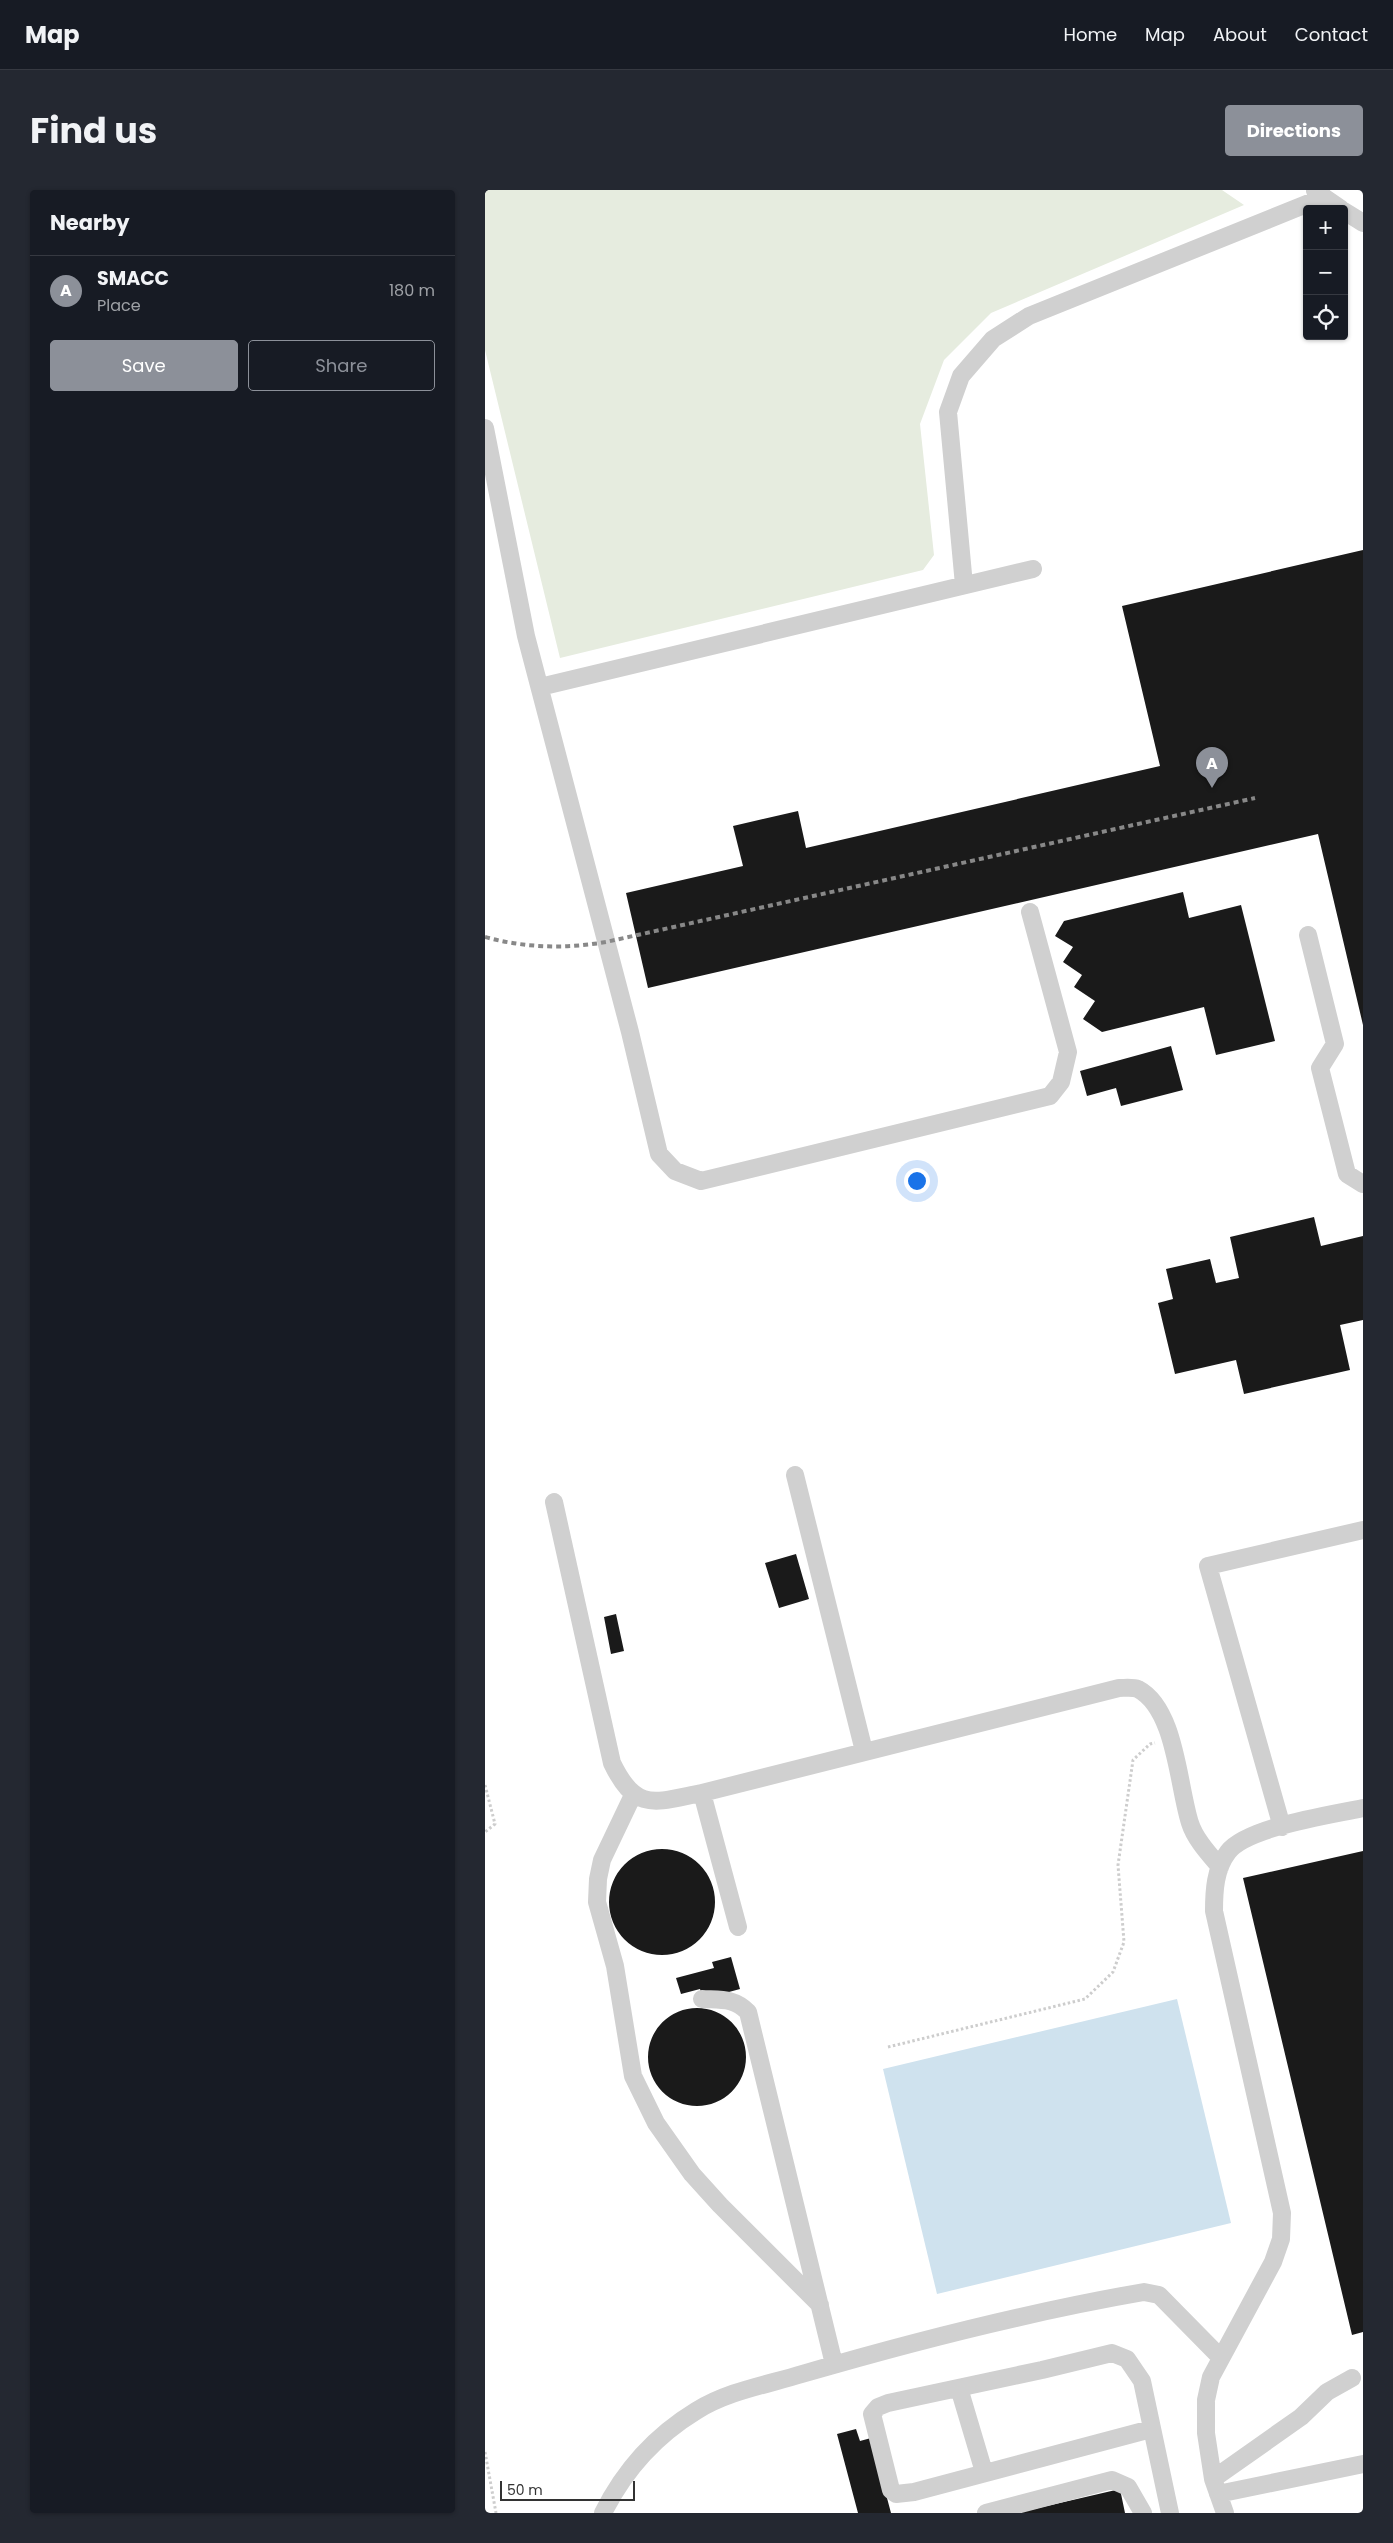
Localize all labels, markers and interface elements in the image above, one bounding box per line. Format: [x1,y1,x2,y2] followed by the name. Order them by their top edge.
[25,18,80,51] text: Map
[1063,22,1117,47] text: Home
[1145,22,1185,47] text: Map
[1213,22,1267,47] text: About
[1295,22,1368,47] text: Contact
[1225,105,1363,156] button: Directions
[30,106,157,155] text: Find us
[1303,205,1348,340] map controls
[1303,205,1348,250] button: +
[50,208,130,237] text: Nearby
[1303,250,1348,295] button: −
[97,265,169,292] text: SMACC
[60,279,72,302] text: A
[389,279,435,302] text: 180 m
[97,294,141,317] text: Place
[1303,295,1348,340] button: locate
[50,340,238,391] button: Save
[248,340,435,391] button: Share
[1196,747,1228,788] pin: A
[904,1168,930,1194] your location
[500,2478,635,2501] scale bar
[507,2480,543,2500] text: 50 m

